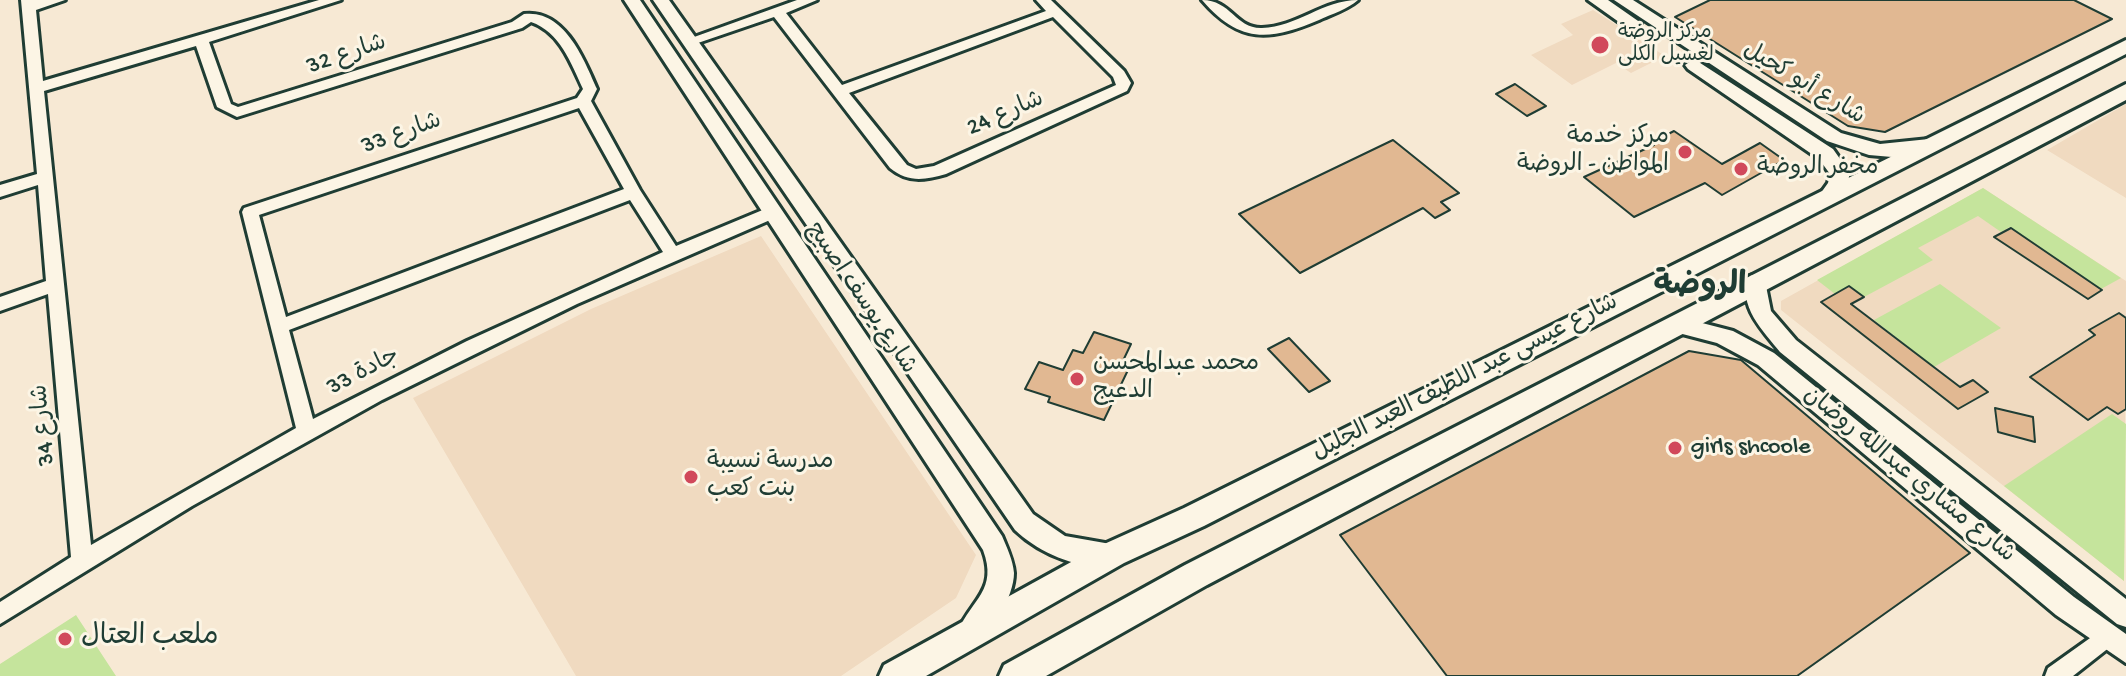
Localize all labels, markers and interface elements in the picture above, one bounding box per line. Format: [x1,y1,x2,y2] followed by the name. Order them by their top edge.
[1618,22,1714,69] place label: مركز الروضة لغسيل الكلى
[304,30,390,82] street label: شارع 32
[1589,34,1611,56] marker: مركز الروضة لغسيل الكلى
[1737,37,1869,133] street label: شارع أبو كحيل
[963,86,1049,144] street label: شارع 24
[358,108,446,162] street label: شارع 33
[1517,124,1669,180] place label: مركز خدمة المواطن - الروضة
[1676,143,1694,161] marker: مركز خدمة المواطن - الروضة
[1757,155,1879,183] place label: مخفر الروضة
[1732,160,1750,178] marker: مخفر الروضة
[799,217,921,381] street label: شارع يوسف اصبيح
[1654,269,1746,307] district label: الروضة
[1308,289,1624,469] street label: شارع عيسى عبد اللطيف العبد الجليل
[323,343,405,403] street label: جادة 33
[1093,351,1259,407] place label: محمد عبدالمحسن الدعيج
[1068,370,1086,388] marker: محمد عبدالمحسن الدعيج
[1796,382,2020,570] street label: شارع مشاري عبدالله روضان
[27,383,63,467] street label: شارع 34
[1691,434,1811,462] place label: girls shcoole
[1666,439,1684,457] marker: girls shcoole
[707,449,834,505] place label: مدرسة نسيبة بنت كعب
[682,468,700,486] marker: مدرسة نسيبة بنت كعب
[81,622,218,656] place label: ملعب العتال
[56,630,74,648] marker: ملعب العتال

